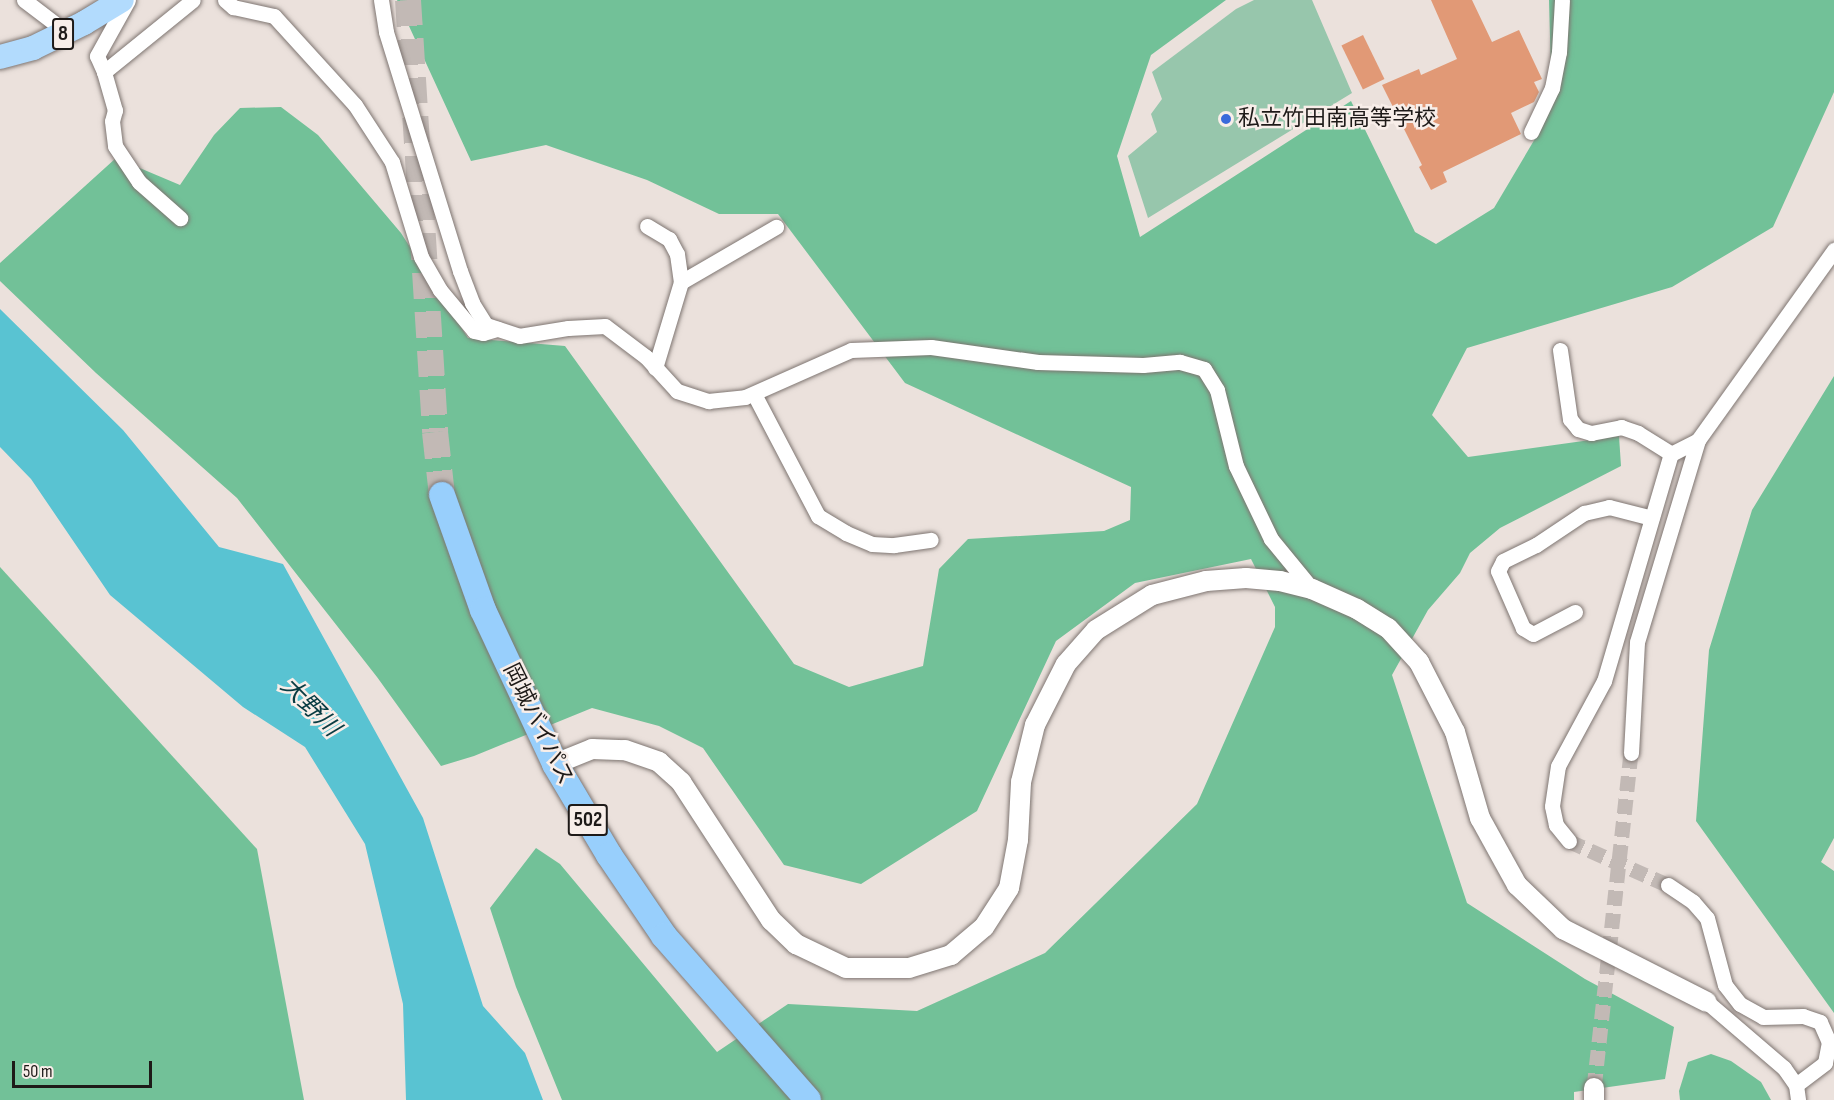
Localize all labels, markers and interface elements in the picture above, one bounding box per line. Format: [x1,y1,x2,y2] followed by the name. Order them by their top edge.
[51,16,75,52] road number: 8
[1238,106,1436,132] place label: 私立竹田南高等学校
[1219,112,1233,126] marker: 私立竹田南高等学校
[497,659,579,789] street label: 岡城バイパス
[274,671,346,743] water label: 大野川
[567,802,609,838] road number: 502
[15,1049,154,1087] scale bar
[23,1061,53,1082] text: 50 m

